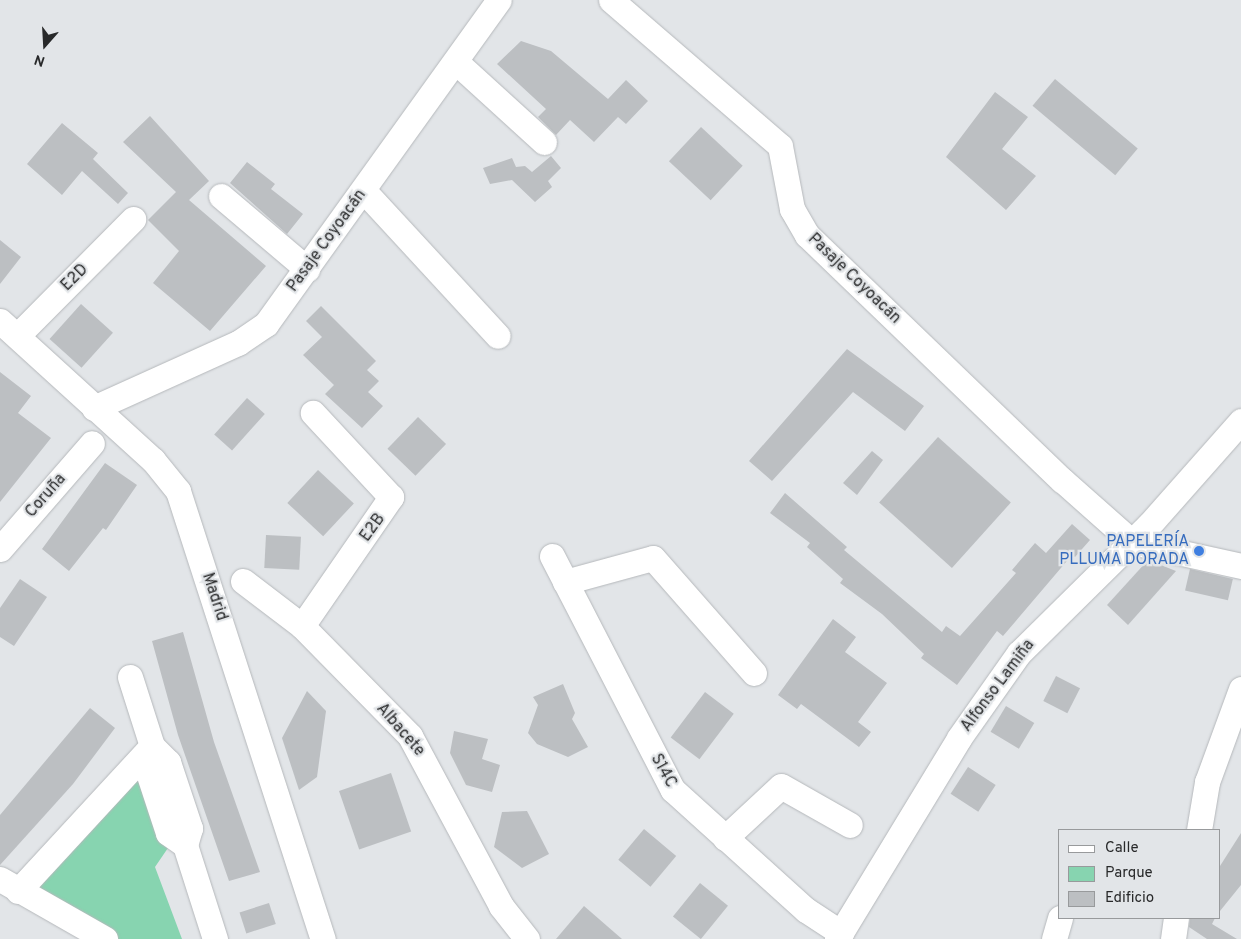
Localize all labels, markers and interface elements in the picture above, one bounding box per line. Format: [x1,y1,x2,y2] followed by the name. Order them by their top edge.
[20,20,70,70] north arrow
[32,50,47,69] text: N
[283,186,371,296] street label: Pasaje Coyoacán
[804,230,904,328] street label: Pasaje Coyoacán
[58,261,92,295] street label: E2D
[22,470,70,522] street label: Coruña
[356,510,390,546] street label: E2B
[1059,532,1189,570] place label: PAPELERÍA PLLUMA DORADA
[1193,545,1205,557] marker: PAPELERÍA PLLUMA DORADA
[197,571,231,623] street label: Madrid
[957,636,1039,736] street label: Alfonso Lamiña
[372,700,428,760] street label: Albacete
[646,751,680,791] street label: S14C
[1058,829,1221,919] legend
[1105,839,1139,858] text: Calle
[1105,864,1153,883] text: Parque
[1105,889,1154,908] text: Edificio

